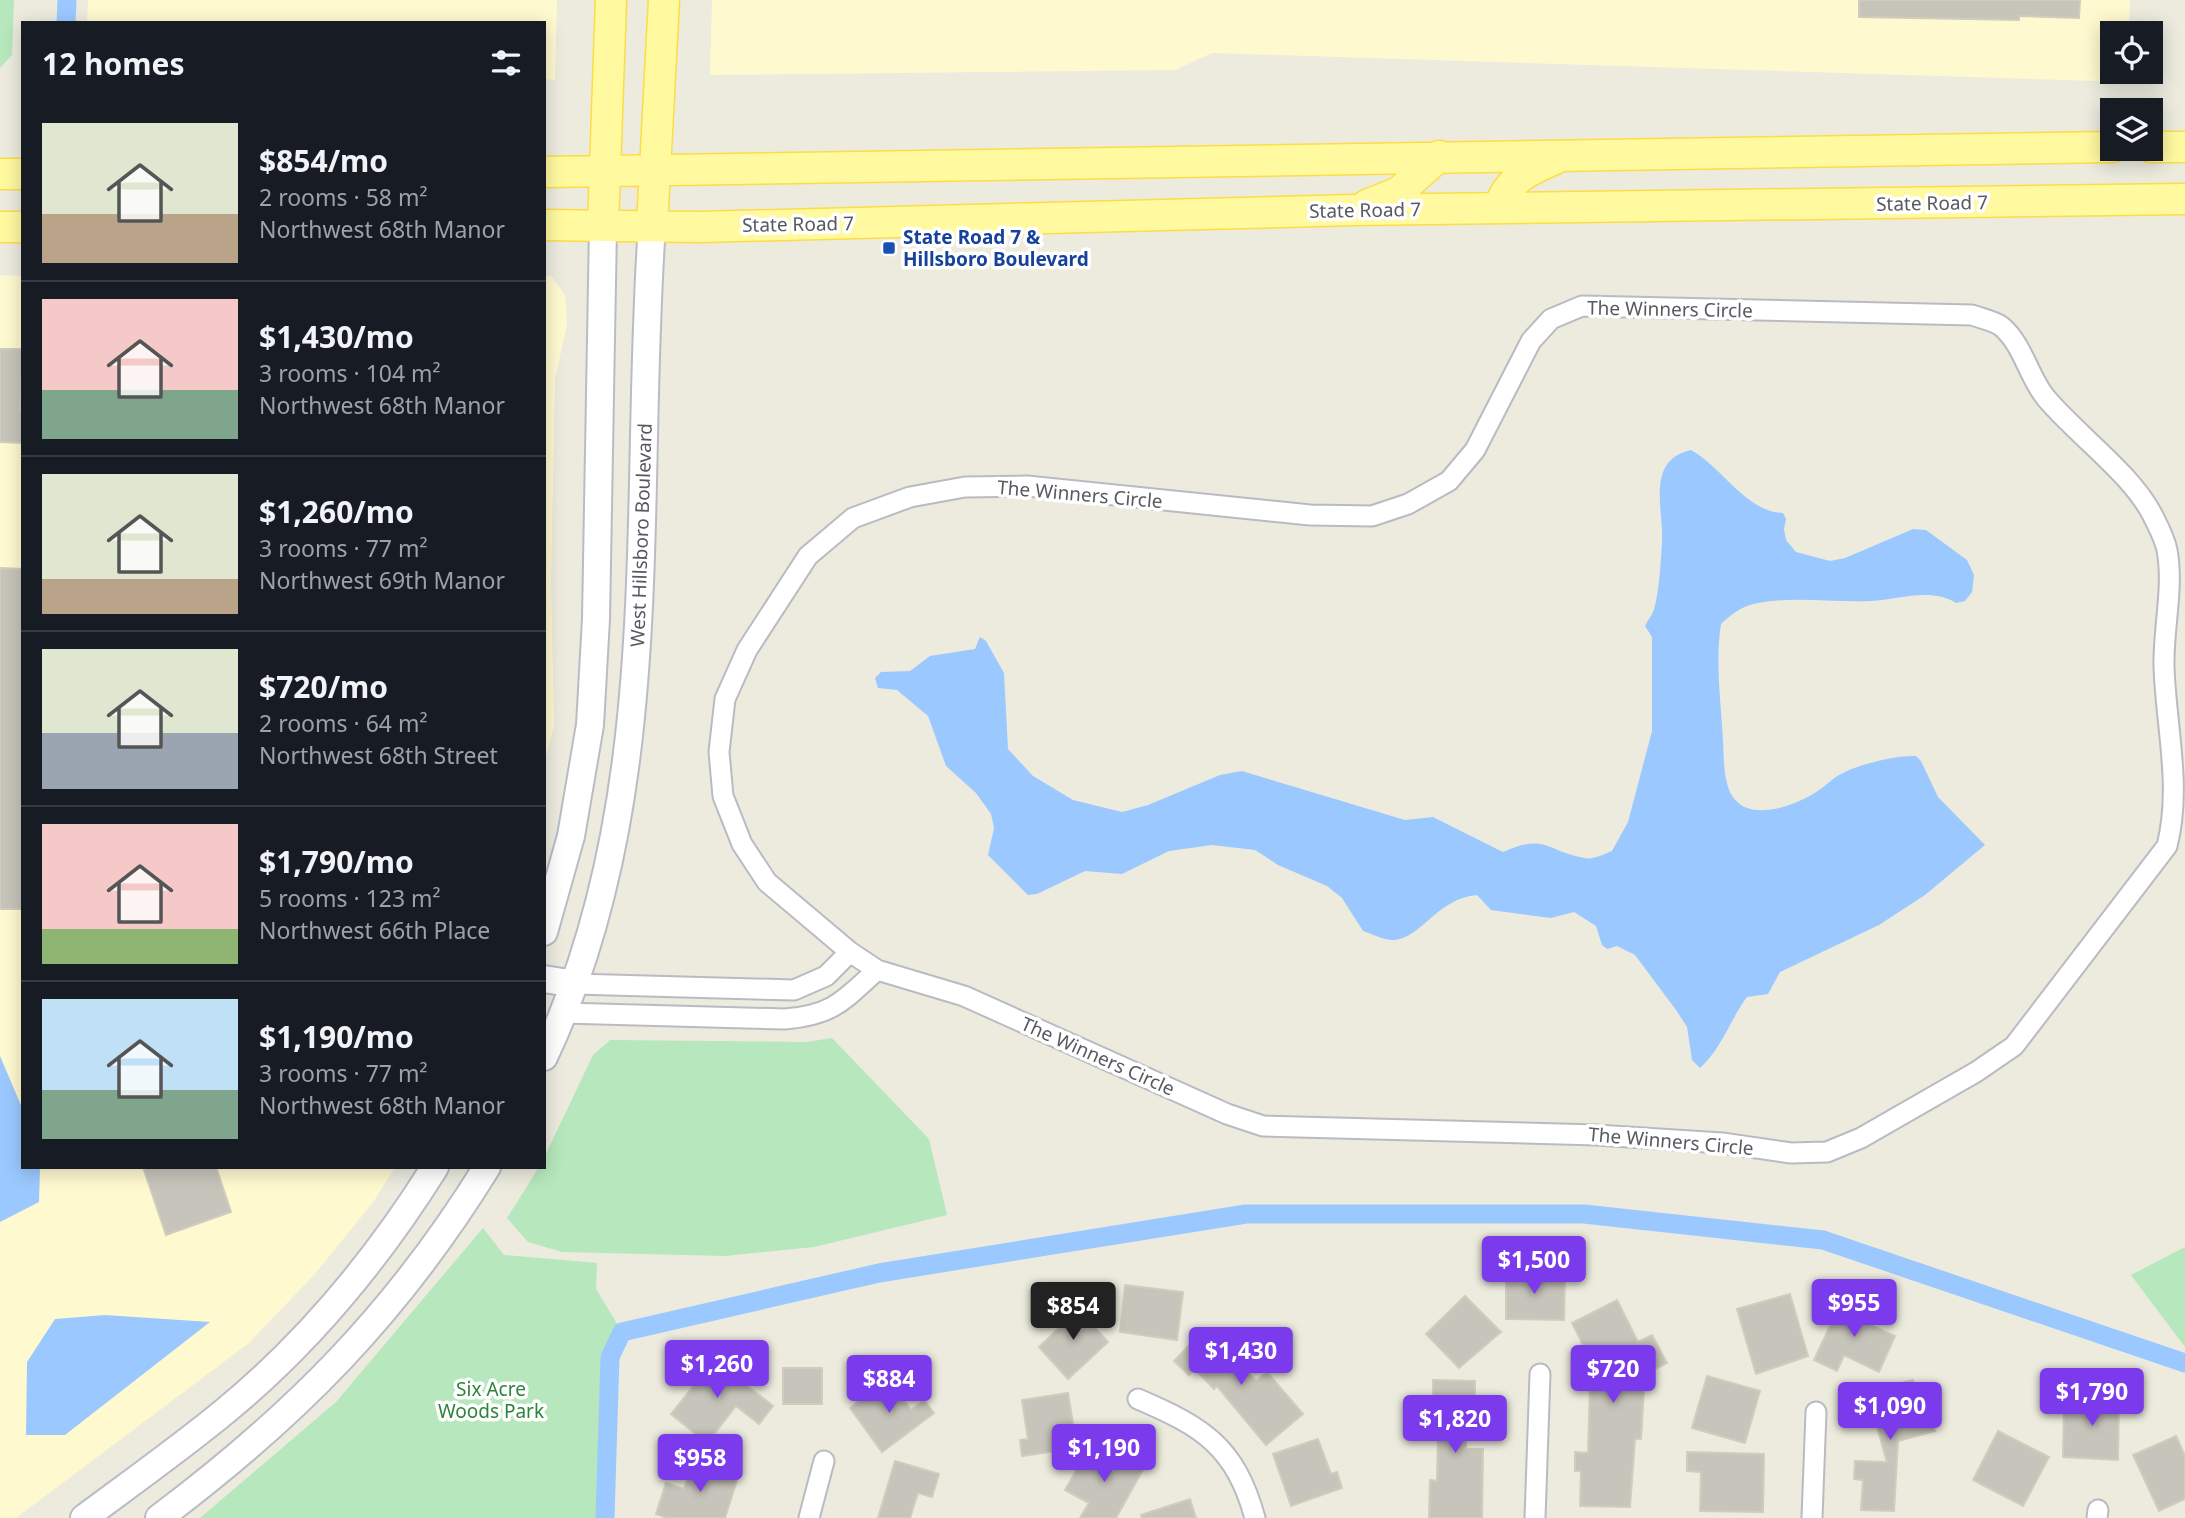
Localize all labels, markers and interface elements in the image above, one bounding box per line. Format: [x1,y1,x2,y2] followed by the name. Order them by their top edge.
[2100,21,2163,161] map controls
[2100,21,2163,84] button: locate
[42,43,185,84] text: 12 homes
[487,44,525,82] icon: filters
[2100,98,2163,161] button: layers
[259,140,388,181] text: $854/mo
[98,151,182,235] icon: home
[259,181,428,213] text: 2 rooms · 58 m²
[1876,189,1988,217] street label: State Road 7
[1309,196,1421,224] street label: State Road 7
[742,210,854,238] street label: State Road 7
[259,213,505,245] text: Northwest 68th Manor
[903,224,1089,272] place label: State Road 7 & Hillsboro Boulevard
[881,240,897,256] marker: State Road 7 & Hillsboro Boulevard
[1587,295,1753,323] street label: The Winners Circle
[259,316,414,357] text: $1,430/mo
[98,327,182,411] icon: home
[259,357,441,389] text: 3 rooms · 104 m²
[259,389,505,421] text: Northwest 68th Manor
[624,423,658,647] street label: West Hillsboro Boulevard
[996,474,1164,514] street label: The Winners Circle
[259,491,414,532] text: $1,260/mo
[98,502,182,586] icon: home
[259,532,428,564] text: 3 rooms · 77 m²
[259,564,505,596] text: Northwest 69th Manor
[259,666,388,707] text: $720/mo
[98,677,182,761] icon: home
[259,707,428,739] text: 2 rooms · 64 m²
[259,739,498,771] text: Northwest 68th Street
[259,841,414,882] text: $1,790/mo
[98,852,182,936] icon: home
[259,882,441,914] text: 5 rooms · 123 m²
[259,914,490,946] text: Northwest 66th Place
[1017,1010,1179,1102] street label: The Winners Circle
[259,1016,414,1057] text: $1,190/mo
[98,1027,182,1111] icon: home
[259,1057,428,1089] text: 3 rooms · 77 m²
[259,1089,505,1121] text: Northwest 68th Manor
[1587,1121,1755,1161] street label: The Winners Circle
[1477,1236,1591,1296] pin: $1,500
[1498,1243,1570,1275] text: $1,500
[1813,1280,1895,1339] pin: $955
[1032,1282,1114,1342] pin: $854
[1828,1286,1880,1318] text: $955
[1047,1289,1099,1321] text: $854
[1184,1328,1298,1387] pin: $1,430
[1205,1334,1277,1366] text: $1,430
[660,1340,774,1400] pin: $1,260
[1572,1346,1654,1405] pin: $720
[681,1347,753,1379] text: $1,260
[1587,1352,1639,1384] text: $720
[848,1356,930,1415] pin: $884
[863,1362,915,1394] text: $884
[2035,1368,2149,1428] pin: $1,790
[2056,1375,2128,1407] text: $1,790
[438,1376,544,1424] park label: Six Acre Woods Park
[1833,1382,1947,1442] pin: $1,090
[1854,1389,1926,1421] text: $1,090
[1398,1396,1512,1455] pin: $1,820
[1419,1402,1491,1434] text: $1,820
[1047,1424,1161,1484] pin: $1,190
[1068,1431,1140,1463] text: $1,190
[659,1434,741,1494] pin: $958
[674,1441,726,1473] text: $958

